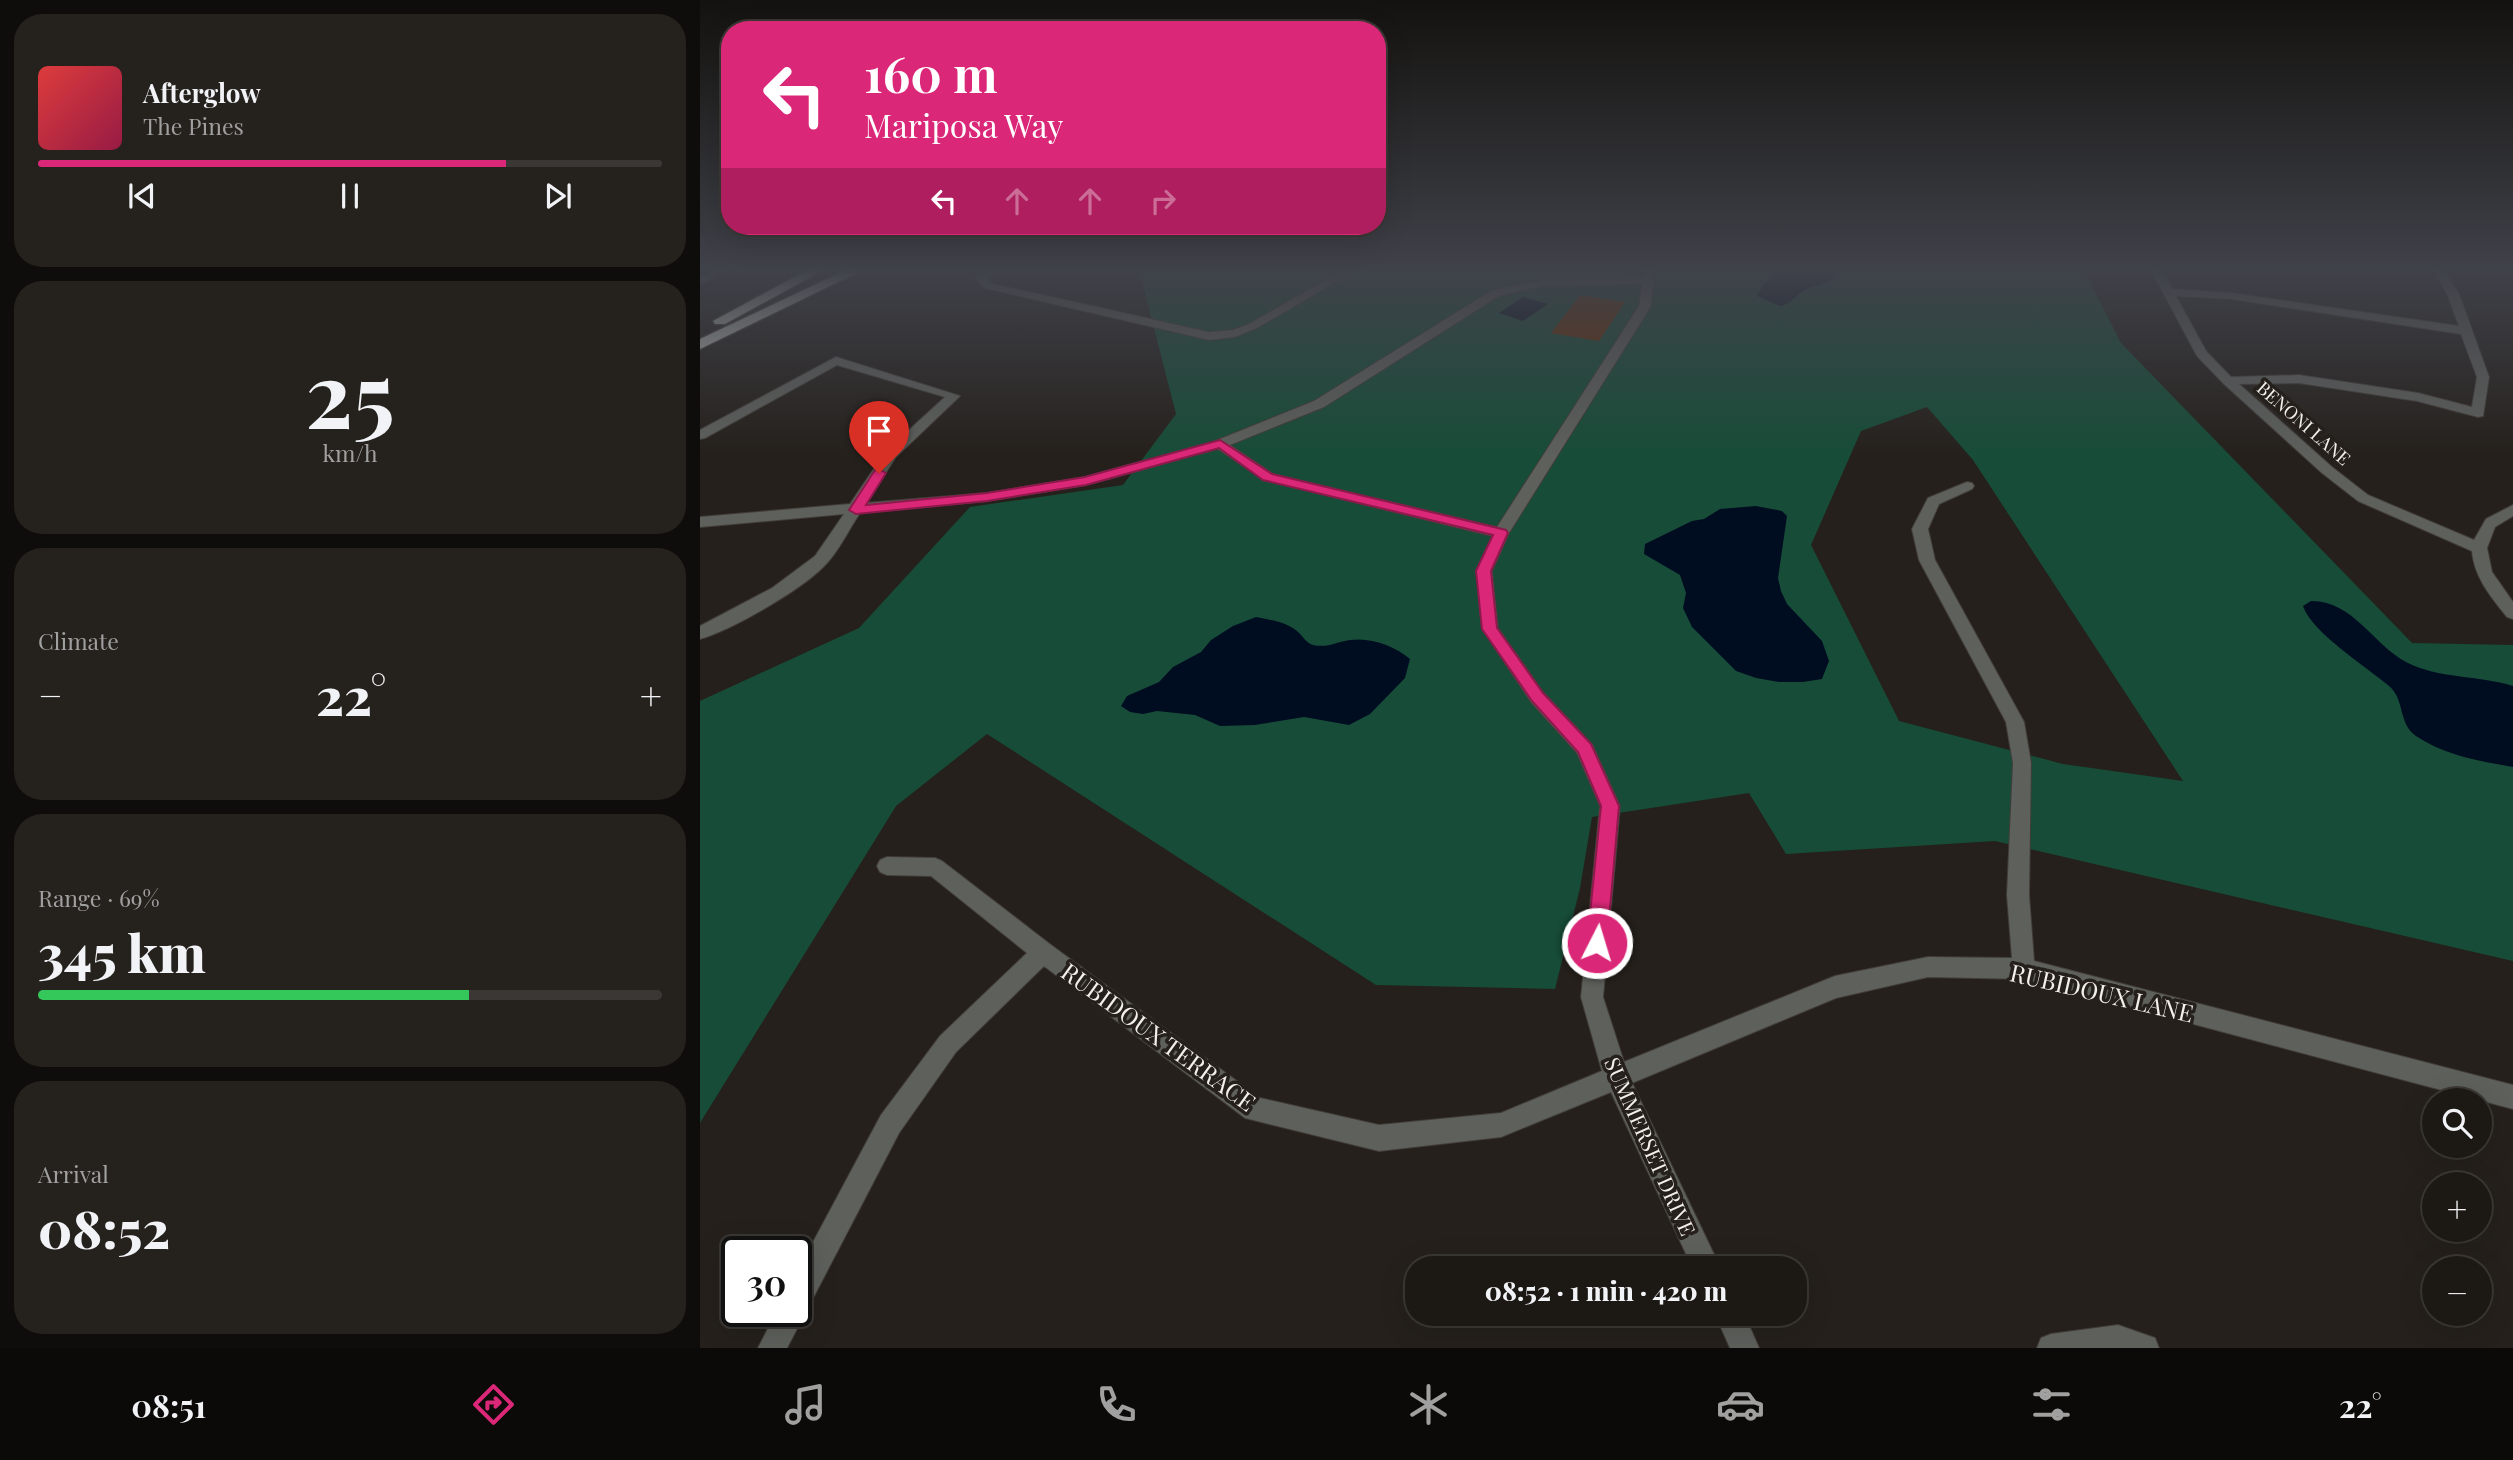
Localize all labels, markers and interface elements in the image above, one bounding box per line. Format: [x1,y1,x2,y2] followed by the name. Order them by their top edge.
[864,40,998,105] text: 160 m
[749,49,840,140] icon: left
[143,75,261,110] text: Afterglow
[864,103,1063,146] text: Mariposa Way
[143,110,244,141] text: The Pines
[123,177,161,215] icon: previous
[331,177,369,215] icon: pause
[539,177,577,215] icon: next
[925,182,963,220] icon: left
[998,182,1036,220] icon: ahead
[1071,182,1109,220] icon: ahead
[1144,182,1182,220] icon: right
[305,331,395,452] text: 25
[2252,376,2356,470] street label: BENONI LANE
[849,401,909,473] pin
[860,412,898,450] icon: arrive
[322,437,378,468] text: km/h
[38,625,119,656] text: Climate
[316,660,386,729] text: 22°
[38,669,63,720] text: −
[640,669,662,720] text: +
[38,882,160,913] text: Range · 69%
[1560,906,1634,980] position arrow
[38,917,206,986] text: 345 km
[1055,955,1263,1117] street label: RUBIDOUX TERRACE
[2007,955,2197,1029] street label: RUBIDOUX LANE
[1599,1052,1703,1240] street label: SUMMERSET DRIVE
[2422,1088,2492,1326] map controls
[2422,1088,2492,1158] button: search
[38,1158,109,1189] text: Arrival
[2422,1172,2492,1242] button: +
[38,1193,170,1262] text: 08:52
[721,1236,812,1327] speed limit sign: 30
[2422,1256,2492,1326] button: −
[1485,1273,1727,1308] text: 08:52 · 1 min · 420 m
[469,1380,518,1429] icon: directions
[781,1380,830,1429] icon: music
[1092,1380,1141,1429] icon: phone
[1404,1380,1453,1429] icon: climate
[1716,1380,1765,1429] icon: car
[2027,1380,2076,1429] icon: filters
[131,1383,206,1426] text: 08:51
[2339,1383,2382,1426] text: 22°

